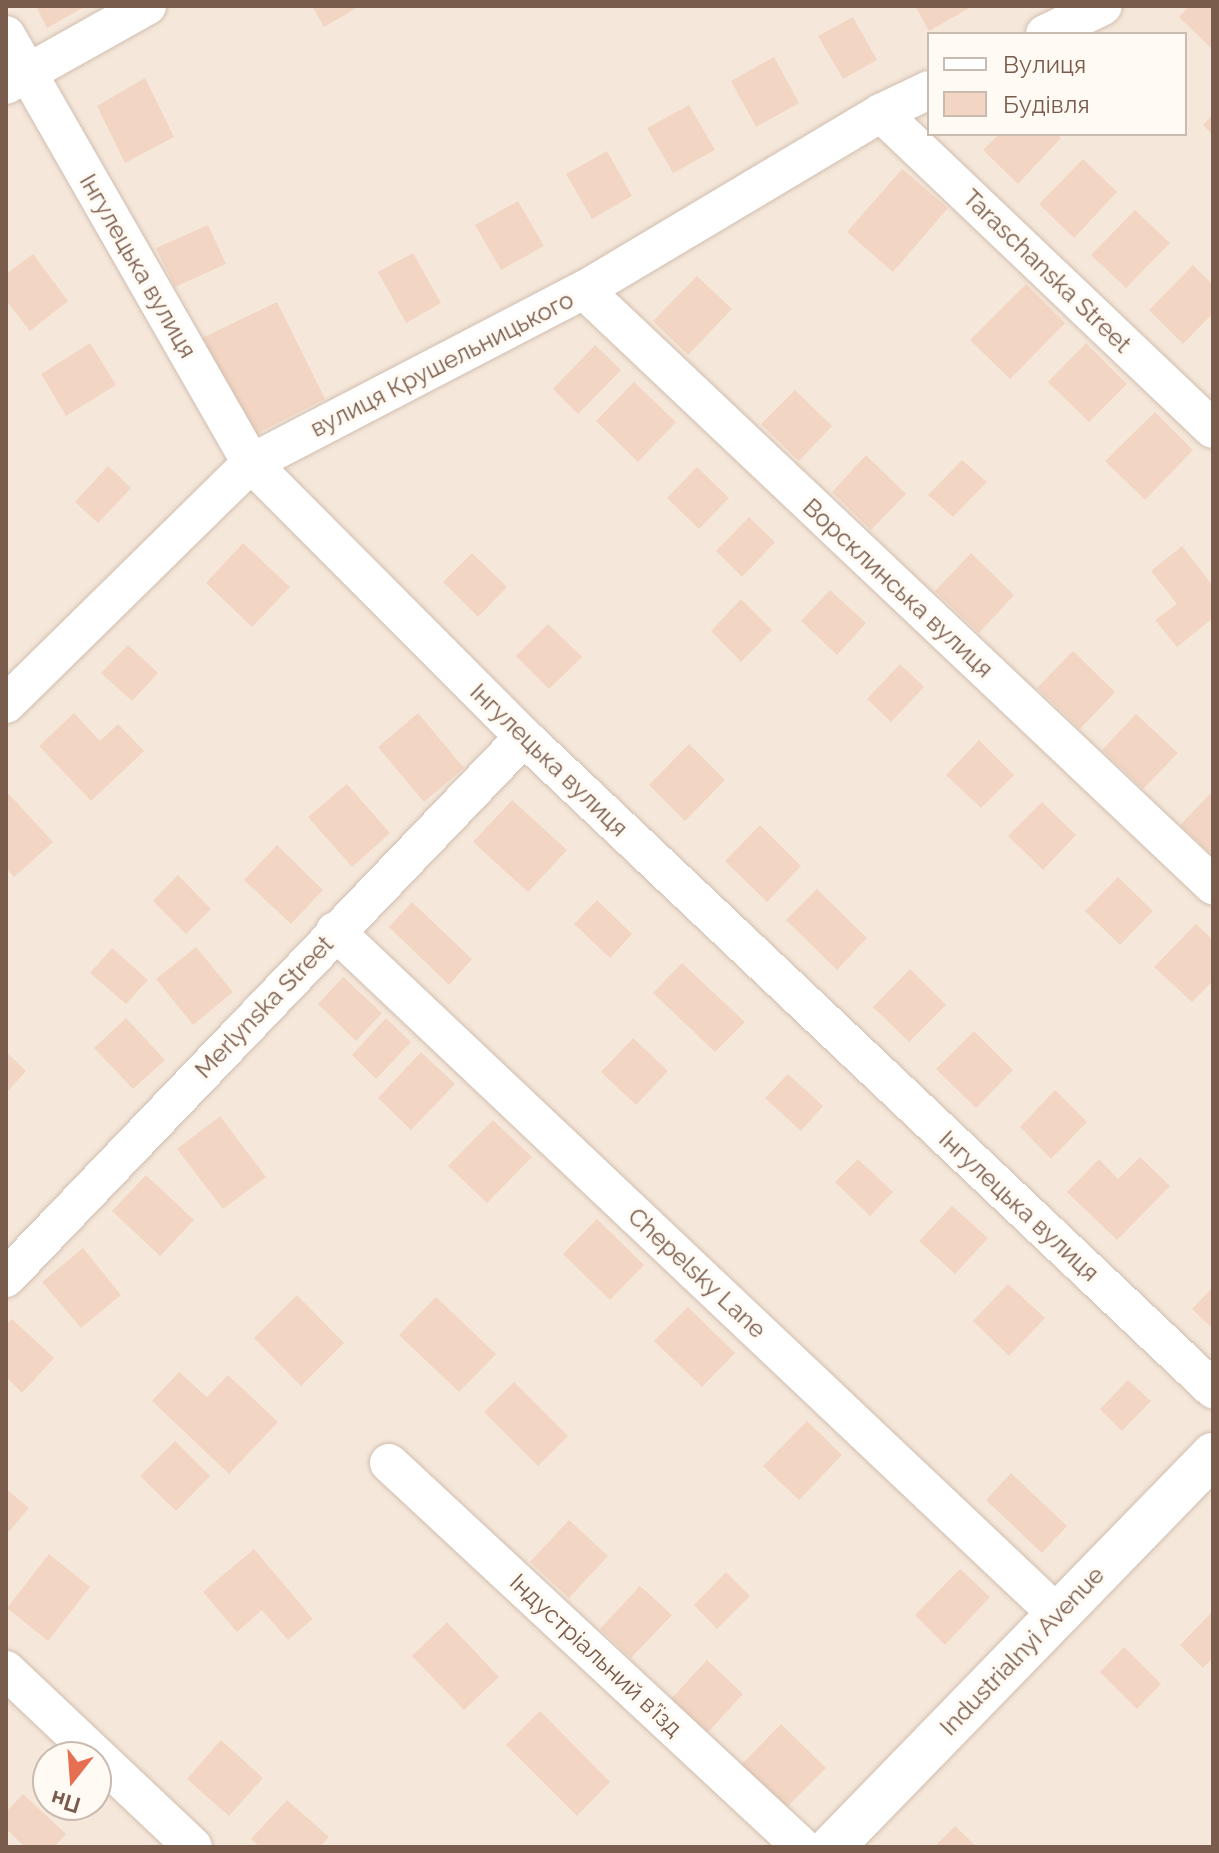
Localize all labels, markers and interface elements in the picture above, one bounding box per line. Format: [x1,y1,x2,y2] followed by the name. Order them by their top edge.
[927,32,1187,136] legend
[1003,50,1086,79] text: Вулиця
[1003,90,1090,119] text: Будівля
[74,169,202,363] street label: Інгулецька вулиця
[957,183,1137,359] street label: Taraschanska Street
[306,285,578,443] street label: вулиця Крушельницького
[797,492,999,684] street label: Ворсклинська вулиця
[464,677,634,843] street label: Інгулецька вулиця
[189,930,339,1084] street label: Merlynska Street
[933,1125,1105,1287] street label: Інгулецька вулиця
[622,1202,772,1344] street label: Chepelsky Lane
[934,1560,1110,1742] street label: Industrialnyi Avenue
[504,1568,688,1742] street label: Індустріальний в’їзд
[32,1741,112,1821] north arrow
[48,1785,83,1819] text: Пн

